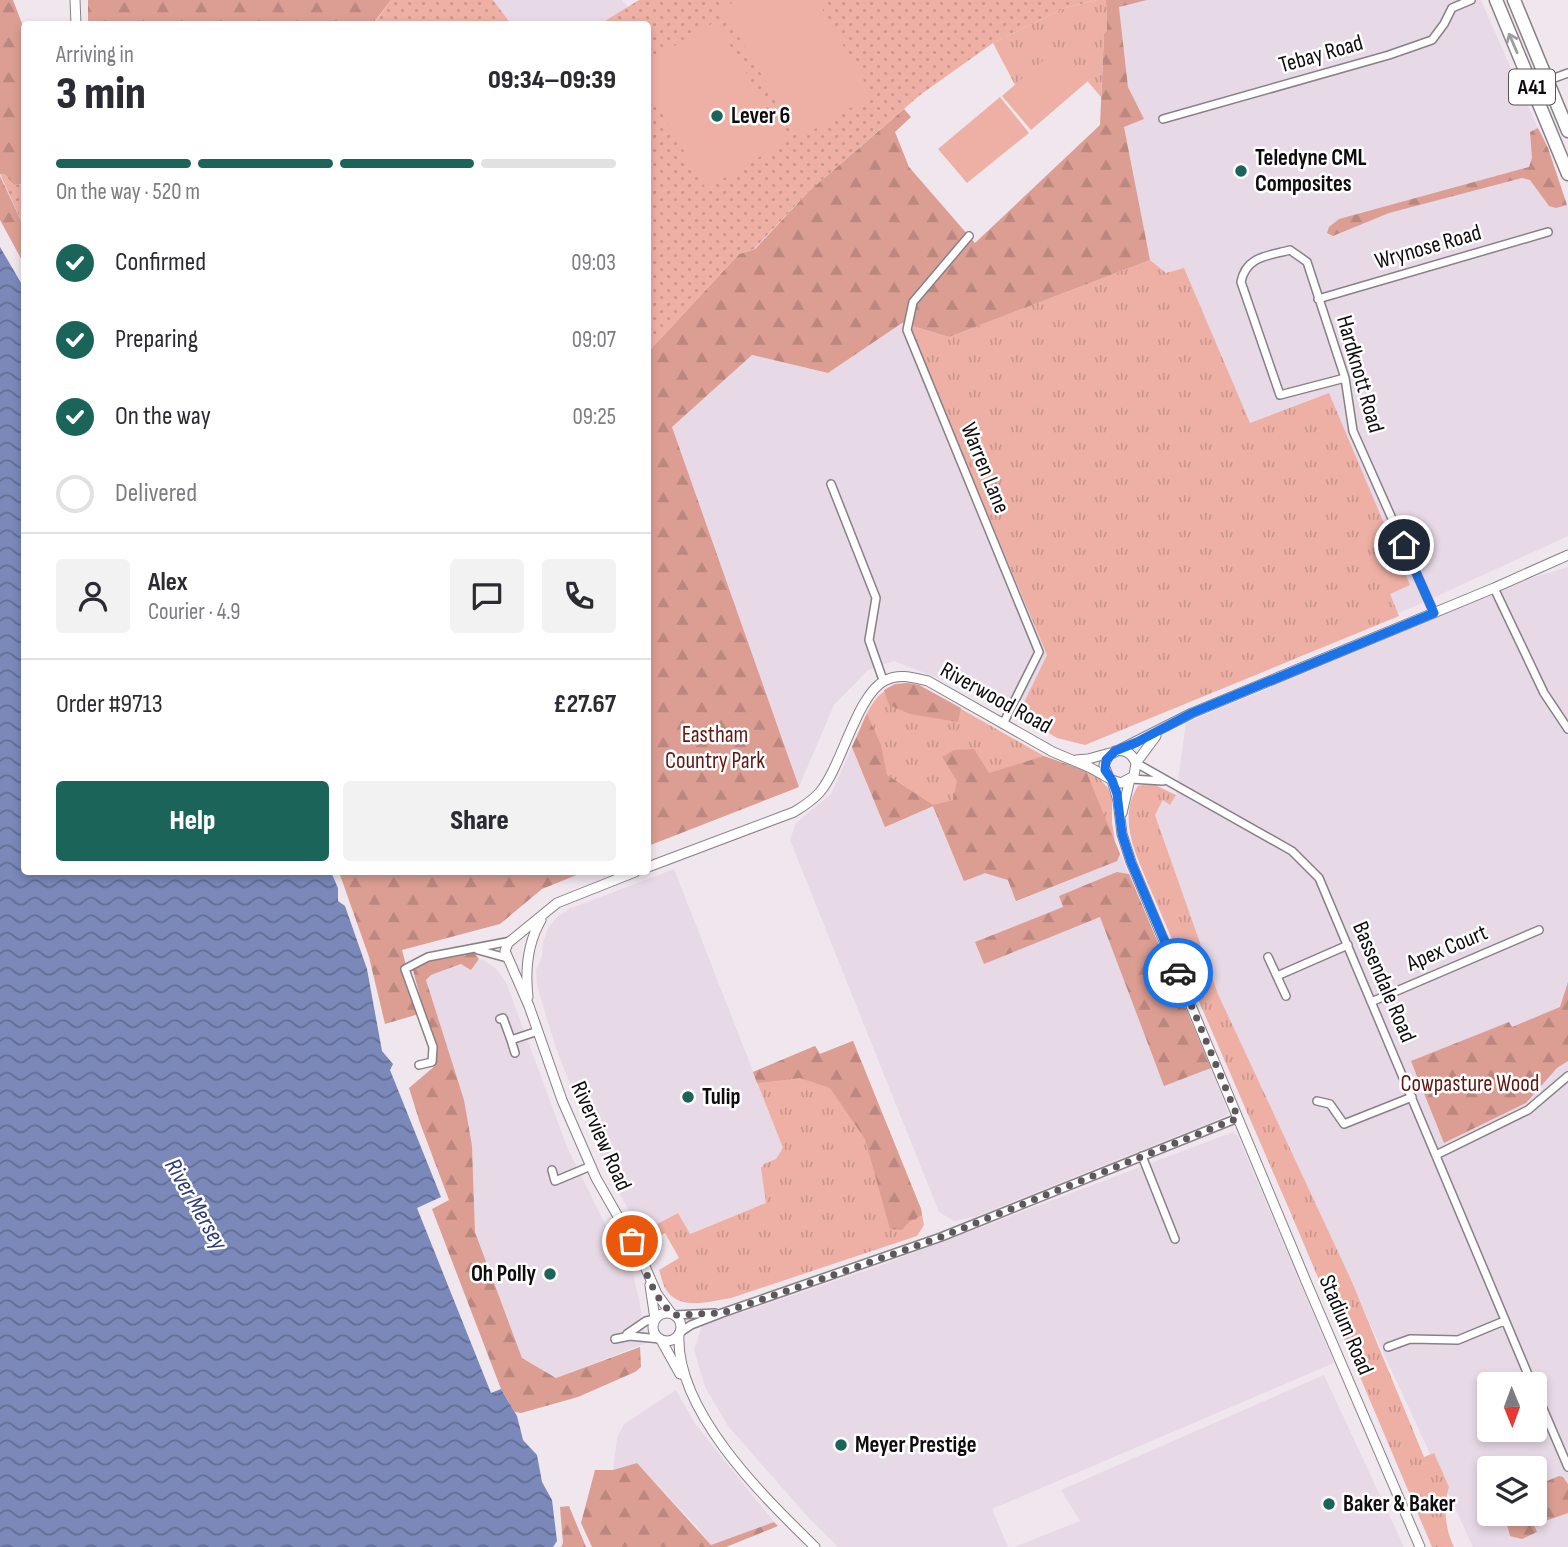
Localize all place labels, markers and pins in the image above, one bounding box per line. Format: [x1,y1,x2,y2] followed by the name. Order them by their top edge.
[731,102,790,130] place label: Lever 6
[709,108,725,124] marker: Lever 6
[1255,144,1367,198] place label: Teledyne CML Composites
[1233,163,1249,179] marker: Teledyne CML Composites
[1374,515,1434,575] pin
[702,1083,740,1111] place label: Tulip
[680,1089,696,1105] marker: Tulip
[602,1211,662,1271] pin
[471,1260,536,1288] place label: Oh Polly
[542,1266,558,1282] marker: Oh Polly
[855,1431,977,1459] place label: Meyer Prestige
[833,1437,849,1453] marker: Meyer Prestige
[1343,1490,1456,1518] place label: Baker & Baker
[1321,1496,1337,1512] marker: Baker & Baker

